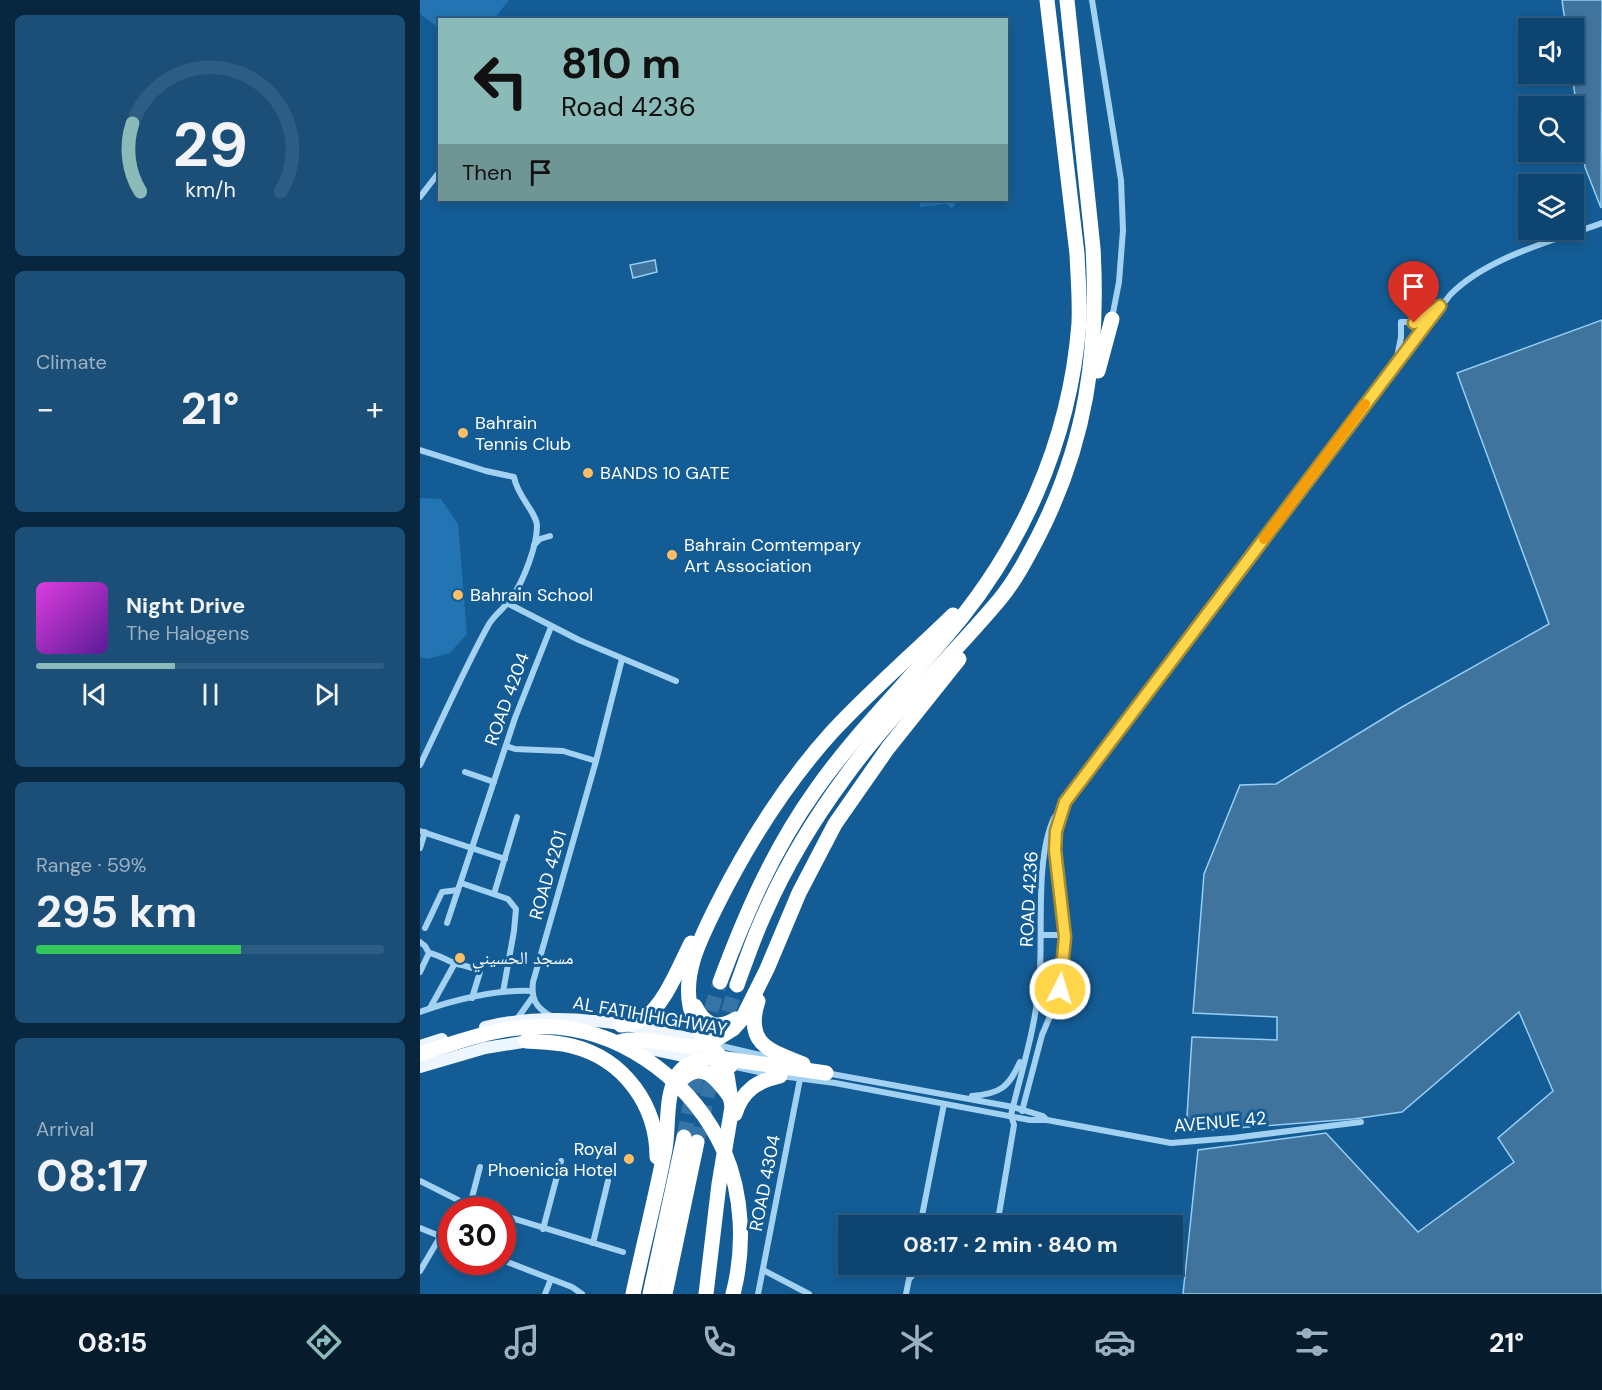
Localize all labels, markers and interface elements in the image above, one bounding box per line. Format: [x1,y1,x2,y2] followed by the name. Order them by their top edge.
[1518,18,1584,240] map controls
[1518,18,1584,84] button: sound
[561,36,681,91] text: 810 m
[462,42,540,120] icon: left
[561,89,696,124] text: Road 4236
[1518,96,1584,162] button: search
[172,105,248,186] text: 29
[524,156,557,189] icon: arrive
[462,158,512,187] text: Then
[1518,174,1584,240] button: layers
[185,177,235,205] text: km/h
[1388,261,1439,323] pin
[1397,270,1430,303] icon: arrive
[36,349,107,375] text: Climate
[181,379,239,438] text: 21°
[36,387,54,430] text: −
[366,387,384,430] text: +
[475,411,571,456] place label: Bahrain Tennis Club
[456,426,470,440] marker: Bahrain Tennis Club
[600,461,730,485] place label: BANDS 10 GATE
[581,466,595,480] marker: BANDS 10 GATE
[684,533,861,578] place label: Bahrain Comtempary Art Association
[665,548,679,562] marker: Bahrain Comtempary Art Association
[470,583,593,607] place label: Bahrain School
[451,588,465,602] marker: Bahrain School
[126,591,245,620] text: Night Drive
[126,620,249,646] text: The Halogens
[479,649,535,749] street label: ROAD 4204
[78,678,111,711] icon: previous
[194,678,227,711] icon: pause
[310,678,343,711] icon: next
[524,828,572,922] street label: ROAD 4201
[1015,850,1043,948] street label: ROAD 4236
[36,852,147,878] text: Range · 59%
[36,882,197,941] text: 295 km
[472,946,574,973] place label: مسجد الحسيني
[453,951,467,965] marker: مسجد الحسيني
[1028,957,1092,1021] position arrow
[571,991,729,1041] street label: AL FATIH HIGHWAY
[1173,1106,1267,1138] street label: AVENUE 42
[36,1116,94,1142] text: Arrival
[744,1133,786,1233] street label: ROAD 4304
[488,1137,617,1182] place label: Royal Phoenicia Hotel
[36,1146,148,1205] text: 08:17
[622,1152,636,1166] marker: Royal Phoenicia Hotel
[438,1197,516,1275] speed limit sign: 30
[903,1230,1118,1259] text: 08:17 · 2 min · 840 m
[303,1321,345,1363] icon: directions
[501,1321,543,1363] icon: music
[698,1321,740,1363] icon: phone
[896,1321,938,1363] icon: climate
[1094,1321,1136,1363] icon: car
[1291,1321,1333,1363] icon: filters
[78,1325,147,1360] text: 08:15
[1489,1325,1524,1360] text: 21°

